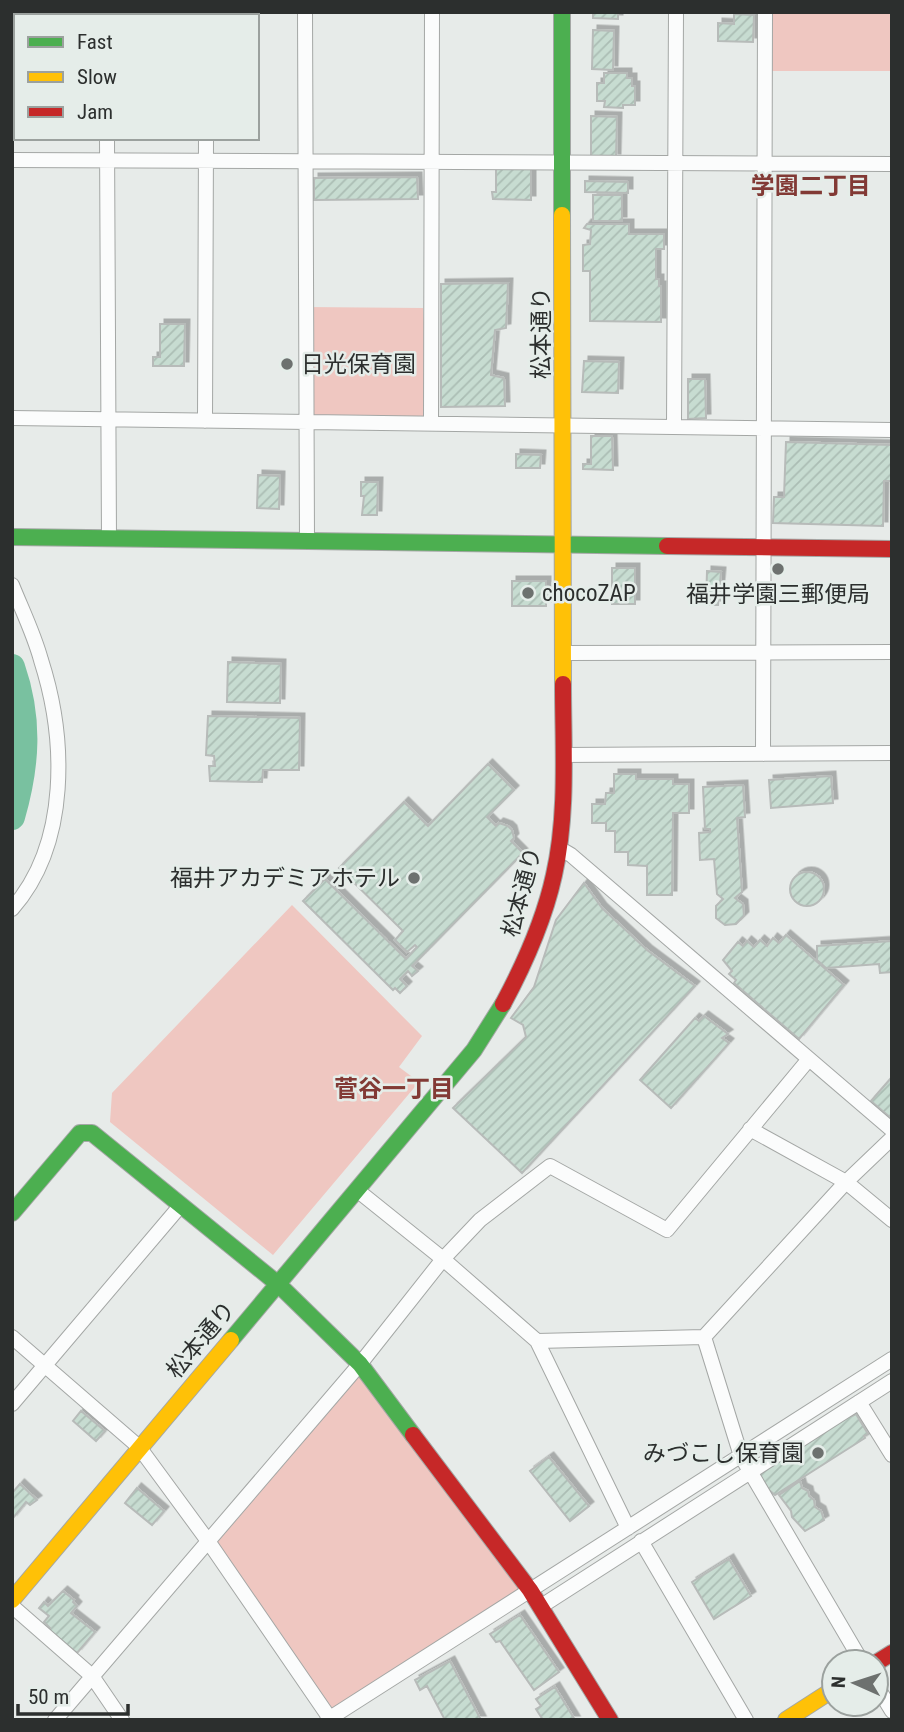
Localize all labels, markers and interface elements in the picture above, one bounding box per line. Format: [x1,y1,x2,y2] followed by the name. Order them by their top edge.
[14,14,259,140] legend
[77,30,113,54] text: Fast
[77,65,117,89] text: Slow
[77,100,113,124] text: Jam
[751,172,871,200] district label: 学園二丁目
[528,287,555,379] street label: 松本通り
[301,351,416,378] place label: 日光保育園
[279,356,295,372] marker: 日光保育園
[770,561,786,577] marker: 福井学園三郵便局
[542,580,636,607] place label: chocoZAP
[686,581,870,608] place label: 福井学園三郵便局
[520,585,536,601] marker: chocoZAP
[497,844,547,940] street label: 松本通り
[170,865,400,892] place label: 福井アカデミアホテル
[406,870,422,886] marker: 福井アカデミアホテル
[334,1075,454,1103] district label: 菅谷一丁目
[161,1296,241,1384] street label: 松本通り
[643,1440,804,1467] place label: みづこし保育園
[810,1445,826,1461] marker: みづこし保育園
[820,1648,890,1718] north arrow
[18,1672,128,1716] scale bar
[827,1676,850,1689] text: N
[28,1685,69,1709] text: 50 m

